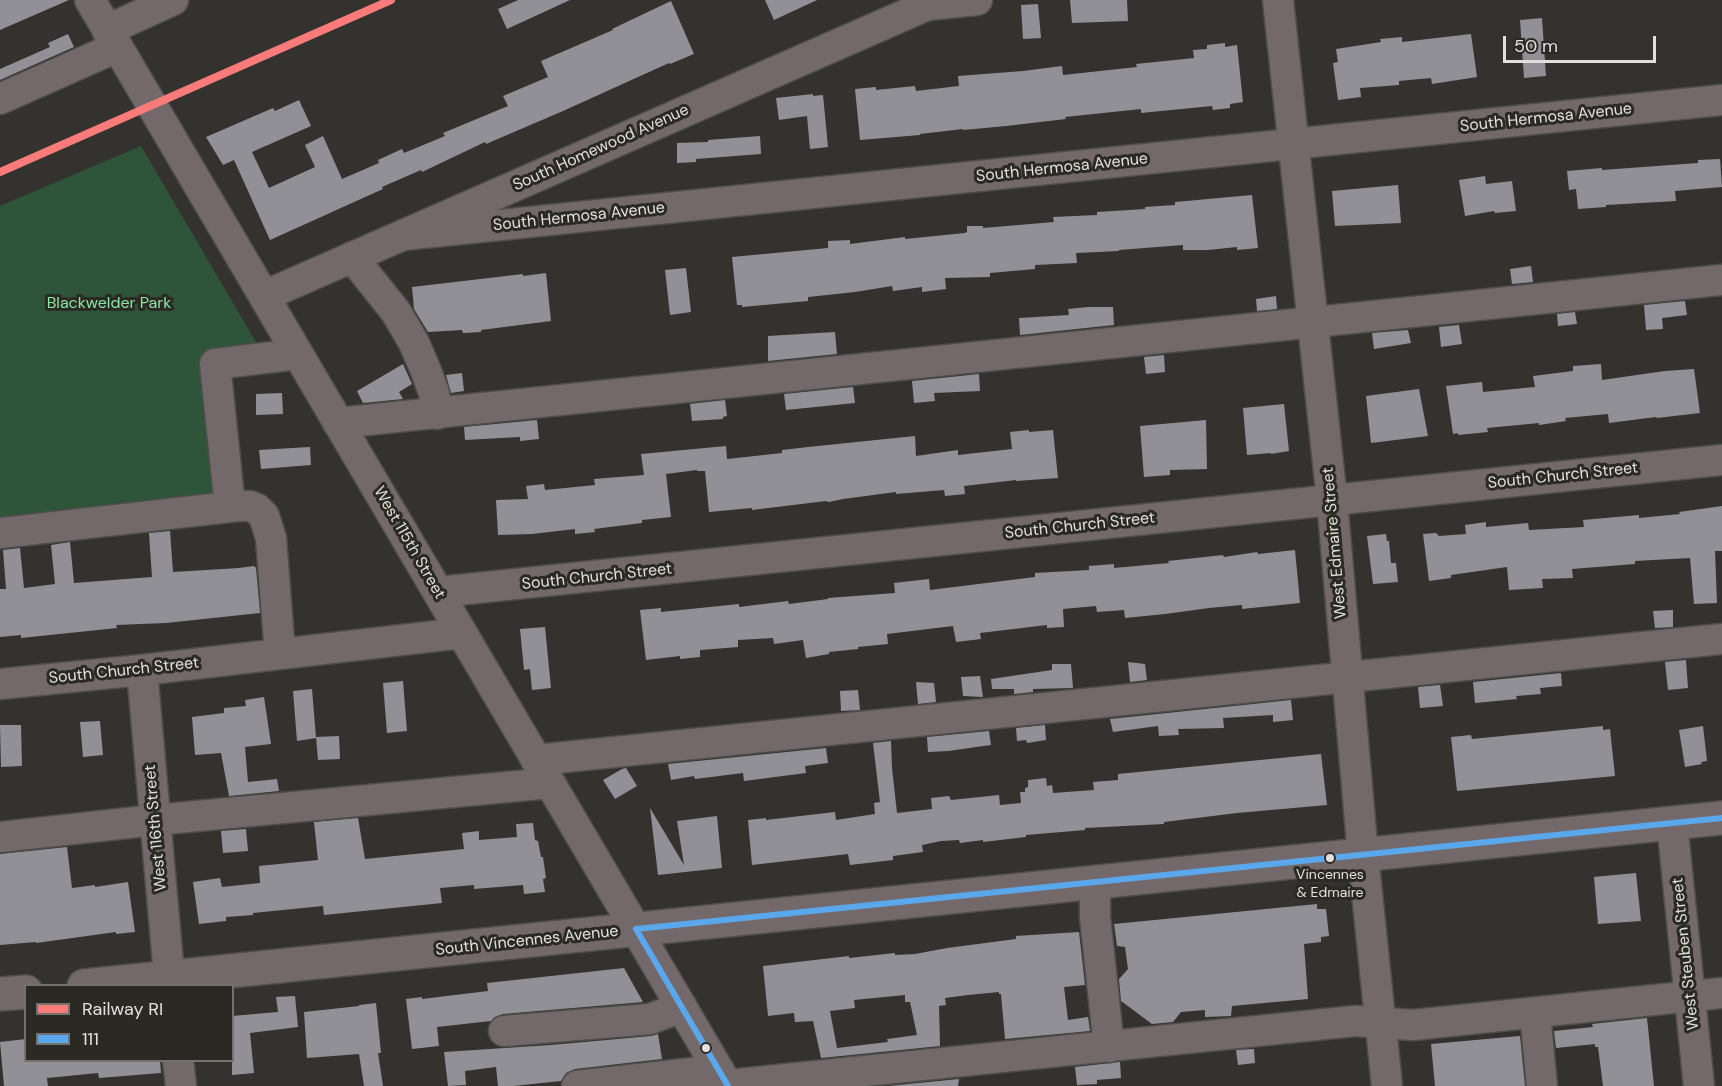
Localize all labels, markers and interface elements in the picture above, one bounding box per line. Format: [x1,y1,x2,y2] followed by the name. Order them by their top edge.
[1506,24,1659,62] scale bar
[1514,34,1558,58] text: 50 m
[1459,99,1633,137] street label: South Hermosa Avenue
[510,100,692,196] street label: South Homewood Avenue
[975,149,1149,187] street label: South Hermosa Avenue
[492,198,666,236] street label: South Hermosa Avenue
[47,294,171,314] park label: Blackwelder Park
[1487,459,1639,493] street label: South Church Street
[1319,466,1351,620] street label: West Edmaire Street
[369,483,449,603] street label: West 115th Street
[1004,509,1156,543] street label: South Church Street
[521,560,673,594] street label: South Church Street
[48,654,200,688] street label: South Church Street
[141,764,171,892] street label: West 116th Street
[1324,852,1336,864] marker: Vincennes & Edmaire
[1296,867,1364,900] place label: Vincennes & Edmaire
[1668,877,1704,1031] street label: West Steuben Street
[435,922,619,960] street label: South Vincennes Avenue
[24,984,234,1062] legend
[82,997,163,1021] text: Railway RI
[82,1027,99,1051] text: 111
[700,1042,712,1054] unlabelled marker

